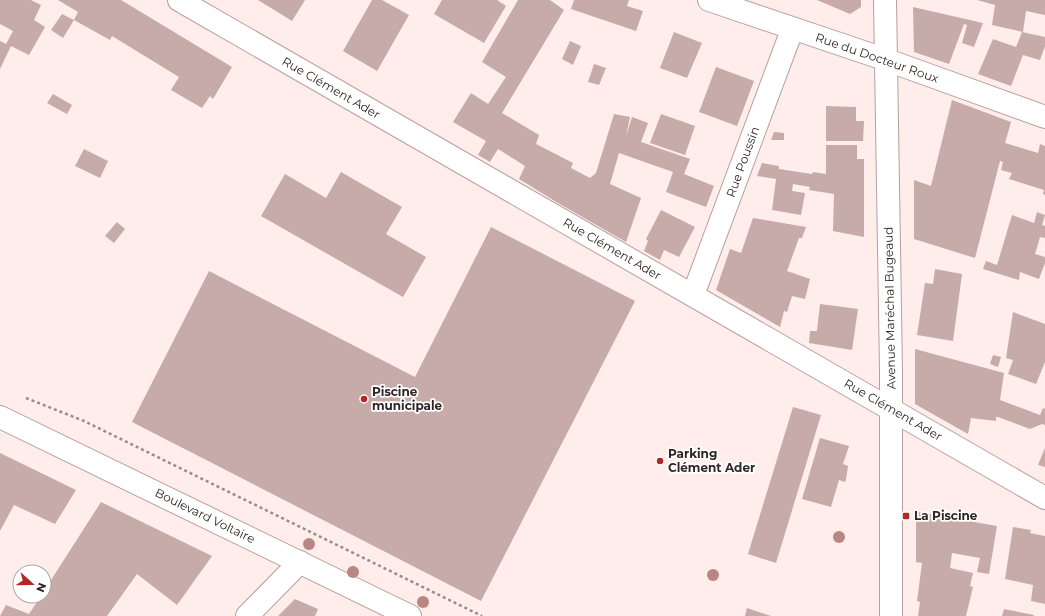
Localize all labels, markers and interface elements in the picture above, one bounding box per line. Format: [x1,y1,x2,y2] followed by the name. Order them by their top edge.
[814,29,941,86] street label: Rue du Docteur Roux
[279,53,383,122] street label: Rue Clément Ader
[723,124,762,199] street label: Rue Poussin
[560,214,664,283] street label: Rue Clément Ader
[881,226,898,390] street label: Avenue Maréchal Bugeaud
[841,375,945,444] street label: Rue Clément Ader
[372,384,443,413] place label: Piscine municipale
[359,394,369,404] marker: Piscine municipale
[668,446,755,475] place label: Parking Clément Ader
[655,456,665,466] marker: Parking Clément Ader
[153,485,258,546] street label: Boulevard Voltaire
[914,508,978,523] place label: La Piscine
[901,511,911,521] marker: La Piscine
[12,564,52,604] north arrow
[33,581,49,594] text: N

